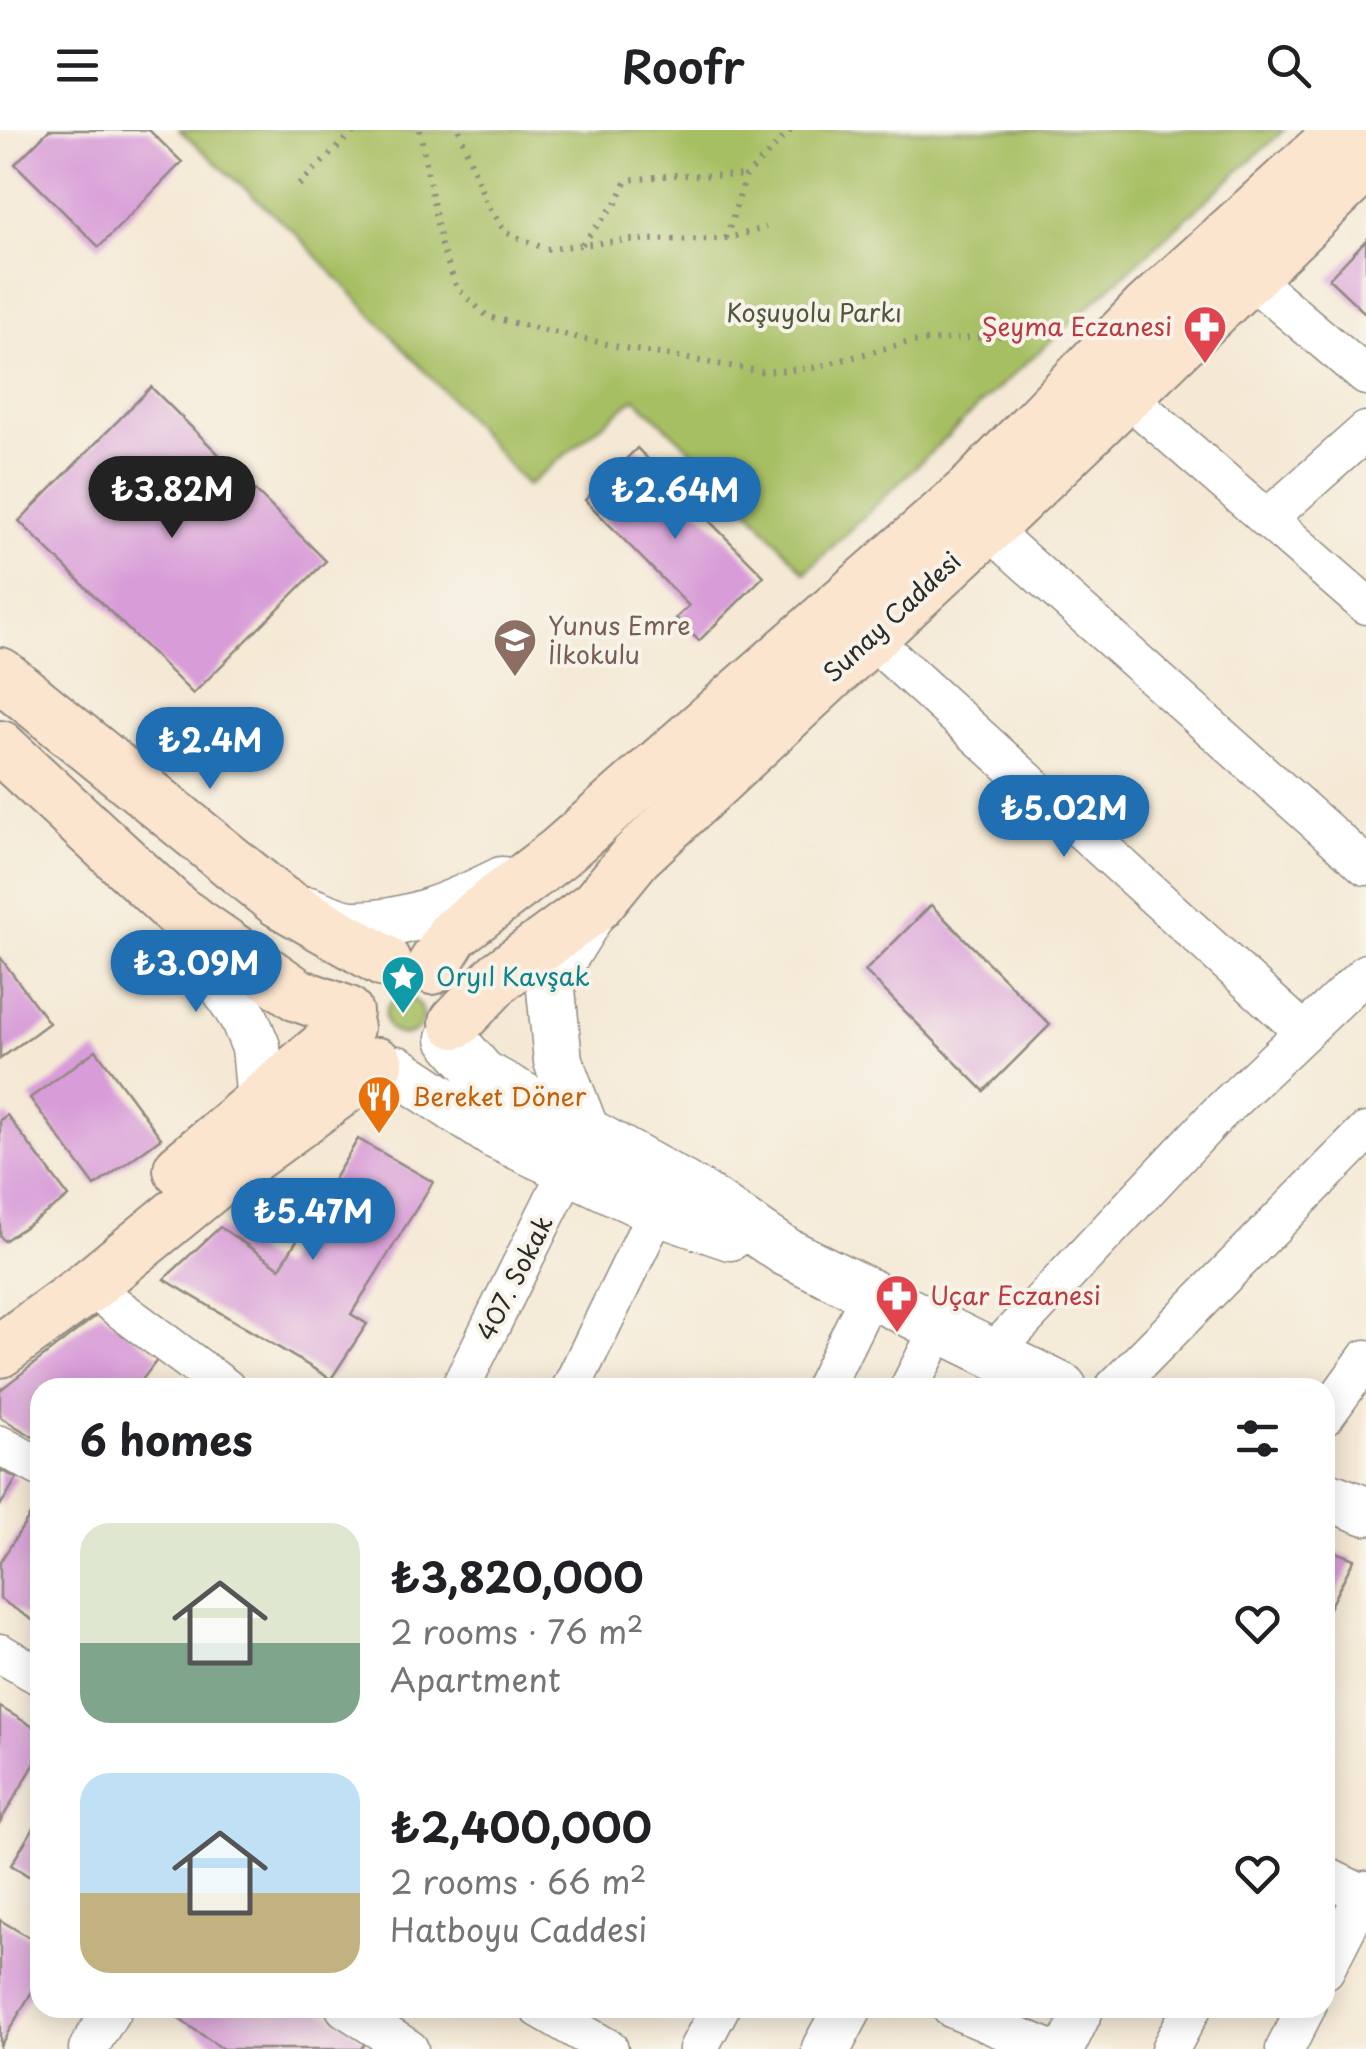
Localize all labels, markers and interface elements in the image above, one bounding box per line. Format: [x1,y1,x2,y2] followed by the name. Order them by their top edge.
[621,31,745,99] text: Roofr
[50,38,105,93] icon: menu
[1261,38,1316,93] icon: search
[726,293,902,331] park label: Koşuyolu Parkı
[1182,304,1228,365] pharmacy icon: Şeyma Eczanesi
[981,307,1172,345] place label: Şeyma Eczanesi
[91,456,253,541] pin: ₺3.82M
[594,457,756,542] pin: ₺2.64M
[110,464,234,512] text: ₺3.82M
[611,465,739,513] text: ₺2.64M
[814,542,969,690] street label: Sunay Caddesi
[548,606,690,673] place label: Yunus Emre İlkokulu
[492,617,538,678] school or university icon: Yunus Emre İlkokulu
[140,707,280,792] pin: ₺2.4M
[158,715,262,763] text: ₺2.4M
[983,775,1145,860] pin: ₺5.02M
[1000,783,1128,831] text: ₺5.02M
[115,930,277,1015] pin: ₺3.09M
[133,938,259,986] text: ₺3.09M
[380,954,426,1015] place icon: Oryıl Kavşak
[436,957,590,995] place label: Oryıl Kavşak
[356,1074,402,1135] restaurant icon: Bereket Döner
[412,1077,587,1115] place label: Bereket Döner
[232,1178,394,1263] pin: ₺5.47M
[253,1186,373,1234] text: ₺5.47M
[466,1208,562,1347] street label: 407. Sokak
[874,1273,920,1334] pharmacy icon: Uçar Eczanesi
[930,1276,1101,1314] place label: Uçar Eczanesi
[80,1407,253,1470] text: 6 homes
[1230,1411,1285,1466] icon: filters
[390,1544,644,1607] text: ₺3,820,000
[160,1563,280,1683] icon: home
[1230,1596,1285,1651] icon: heart
[390,1607,644,1655] text: 2 rooms · 76 m²
[390,1655,561,1703] text: Apartment
[390,1794,652,1857] text: ₺2,400,000
[160,1813,280,1933] icon: home
[1230,1846,1285,1901] icon: heart
[390,1857,647,1905] text: 2 rooms · 66 m²
[390,1905,647,1953] text: Hatboyu Caddesi

